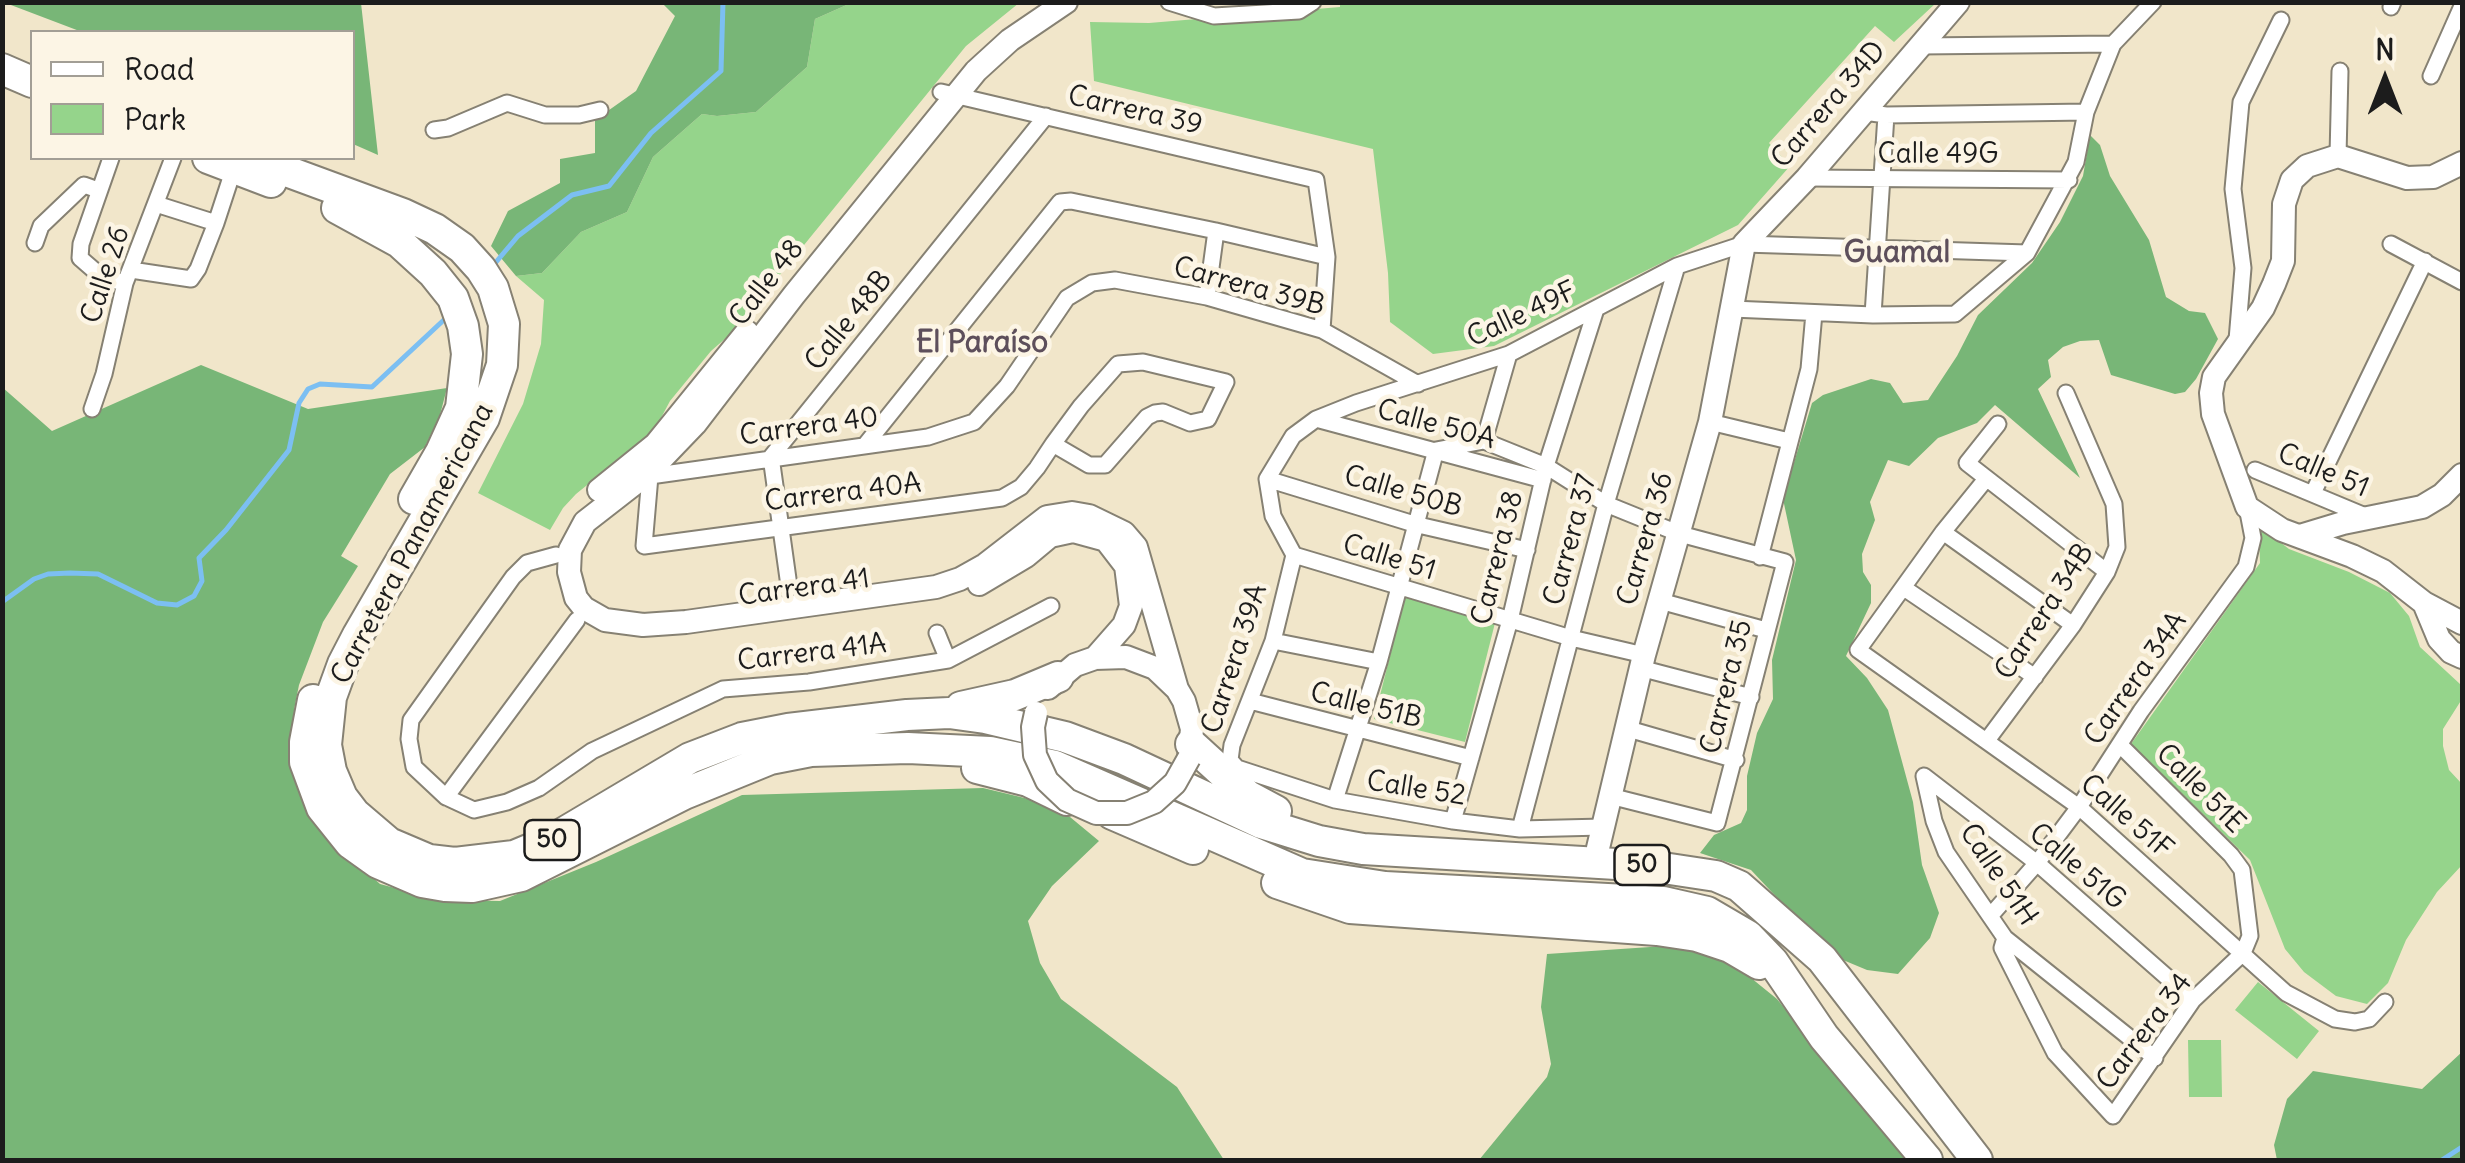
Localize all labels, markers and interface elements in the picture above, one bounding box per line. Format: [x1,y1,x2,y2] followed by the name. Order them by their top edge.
[30,30,355,160] legend
[2335,30,2435,130] north arrow
[2375,32,2395,68] text: N
[1765,35,1893,175] street label: Carrera 34D
[124,50,194,88] text: Road
[1064,79,1206,143] street label: Carrera 39
[124,100,186,138] text: Park
[1878,138,1998,172] street label: Calle 49G
[75,222,137,328] street label: Calle 26
[723,233,811,333] street label: Calle 48
[1844,235,1950,271] district label: Guamal
[1170,251,1328,323] street label: Carrera 39B
[798,264,900,378] street label: Calle 48B
[1462,275,1582,355] street label: Calle 49F
[916,325,1048,361] district label: El Paraíso
[1373,393,1499,457] street label: Calle 50A
[325,398,501,690] street label: Carretera Panamericana
[738,401,880,453] street label: Carrera 40
[2272,437,2374,505] street label: Calle 51
[1340,459,1466,525] street label: Calle 50B
[763,467,923,519] street label: Carrera 40A
[1611,468,1681,610] street label: Carrera 36
[1537,471,1605,609] street label: Carrera 37
[1465,487,1531,629] street label: Carrera 38
[1338,528,1440,588] street label: Calle 51
[1989,538,2101,686] street label: Carrera 34B
[736,562,872,614] street label: Carrera 41
[1195,580,1275,738] street label: Carrera 39A
[2078,606,2194,752] street label: Carrera 34A
[1694,616,1760,758] street label: Carrera 35
[735,627,889,679] street label: Carrera 41A
[1307,676,1425,736] street label: Calle 51B
[2148,737,2252,841] street label: Calle 51E
[1364,765,1468,813] street label: Calle 52
[2073,768,2179,866] street label: Calle 51F
[2022,817,2132,917] street label: Calle 51G
[1952,818,2044,932] street label: Calle 51H
[524,820,580,860] road number: 50
[1614,845,1670,885] road number: 50
[2090,967,2200,1097] street label: Carrera 34

